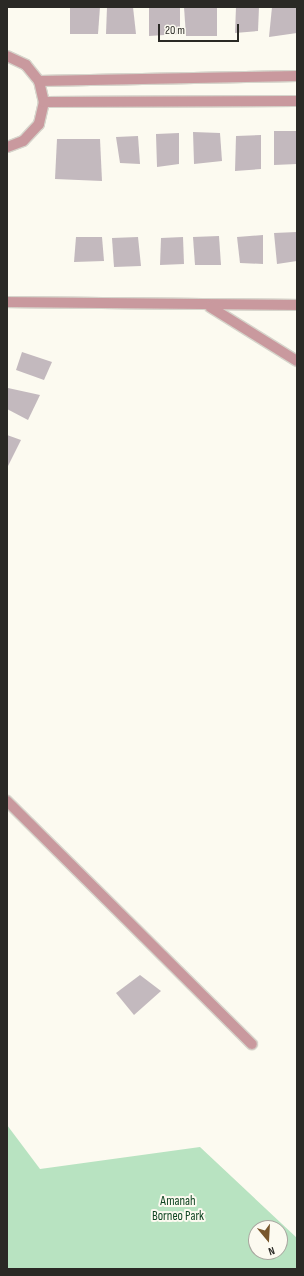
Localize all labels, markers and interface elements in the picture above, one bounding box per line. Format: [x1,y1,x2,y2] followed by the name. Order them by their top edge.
[160,16,241,42] scale bar
[165,23,185,38] text: 20 m
[152,1194,204,1225] park label: Amanah Borneo Park
[248,1220,288,1260] north arrow
[267,1244,276,1258] text: N

